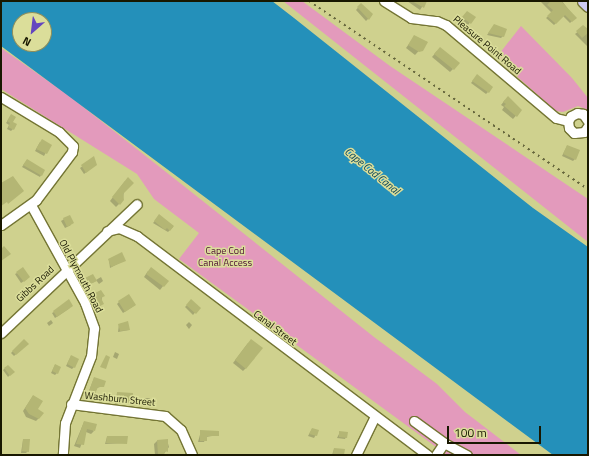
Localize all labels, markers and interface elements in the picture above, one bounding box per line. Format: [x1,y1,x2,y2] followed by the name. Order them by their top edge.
[12,12,52,52] north arrow
[451,13,523,77] street label: Pleasure Point Road
[20,33,34,51] text: N
[342,145,402,197] water label: Cape Cod Canal
[57,237,105,315] street label: Old Plymouth Road
[198,244,252,268] park label: Cape Cod Canal Access
[14,263,56,305] street label: Gibbs Road
[251,308,299,348] street label: Canal Street
[84,389,156,409] street label: Washburn Street
[449,418,543,444] scale bar
[454,423,487,442] text: 100 m

